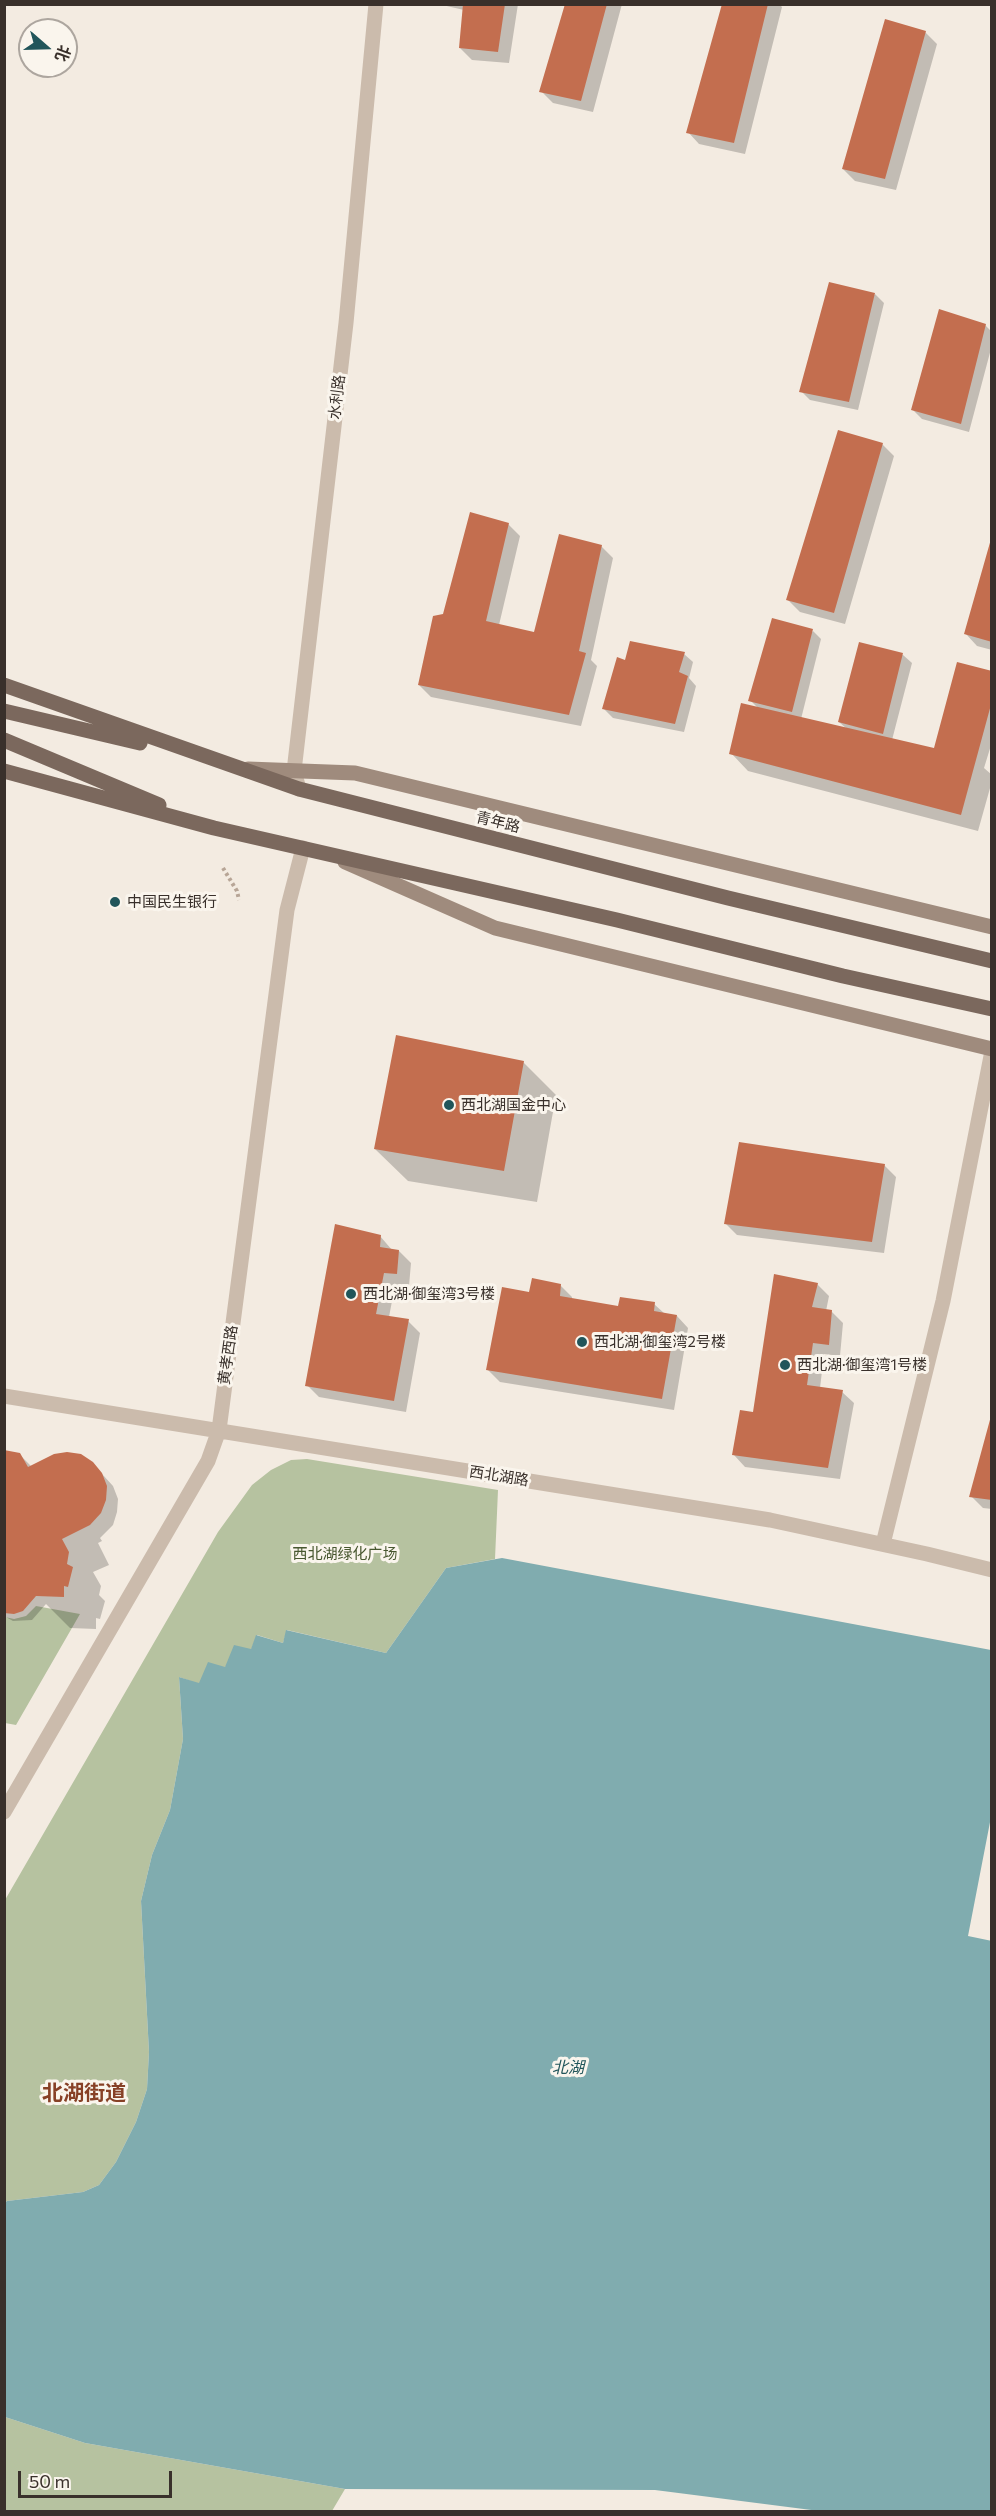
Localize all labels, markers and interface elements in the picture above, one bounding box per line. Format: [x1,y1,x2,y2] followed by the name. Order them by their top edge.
[18,18,78,78] north arrow
[52,43,75,64] text: 北
[325,374,349,420] street label: 水利路
[474,808,522,836] street label: 青年路
[127,893,217,911] place label: 中国民生银行
[108,895,122,909] marker: 中国民生银行
[461,1096,566,1114] place label: 西北湖国金中心
[442,1098,456,1112] marker: 西北湖国金中心
[363,1285,495,1303] place label: 西北湖·御玺湾3号楼
[344,1287,358,1301] marker: 西北湖·御玺湾3号楼
[215,1324,241,1386] street label: 黄孝西路
[594,1333,726,1351] place label: 西北湖·御玺湾2号楼
[575,1335,589,1349] marker: 西北湖·御玺湾2号楼
[797,1356,927,1374] place label: 西北湖·御玺湾1号楼
[778,1358,792,1372] marker: 西北湖·御玺湾1号楼
[468,1462,530,1490] street label: 西北湖路
[293,1545,397,1563] park label: 西北湖绿化广场
[552,2058,584,2078] water label: 北湖
[42,2080,126,2106] district label: 北湖街道
[21,2459,176,2497] scale bar
[29,2470,70,2492] text: 50 m

